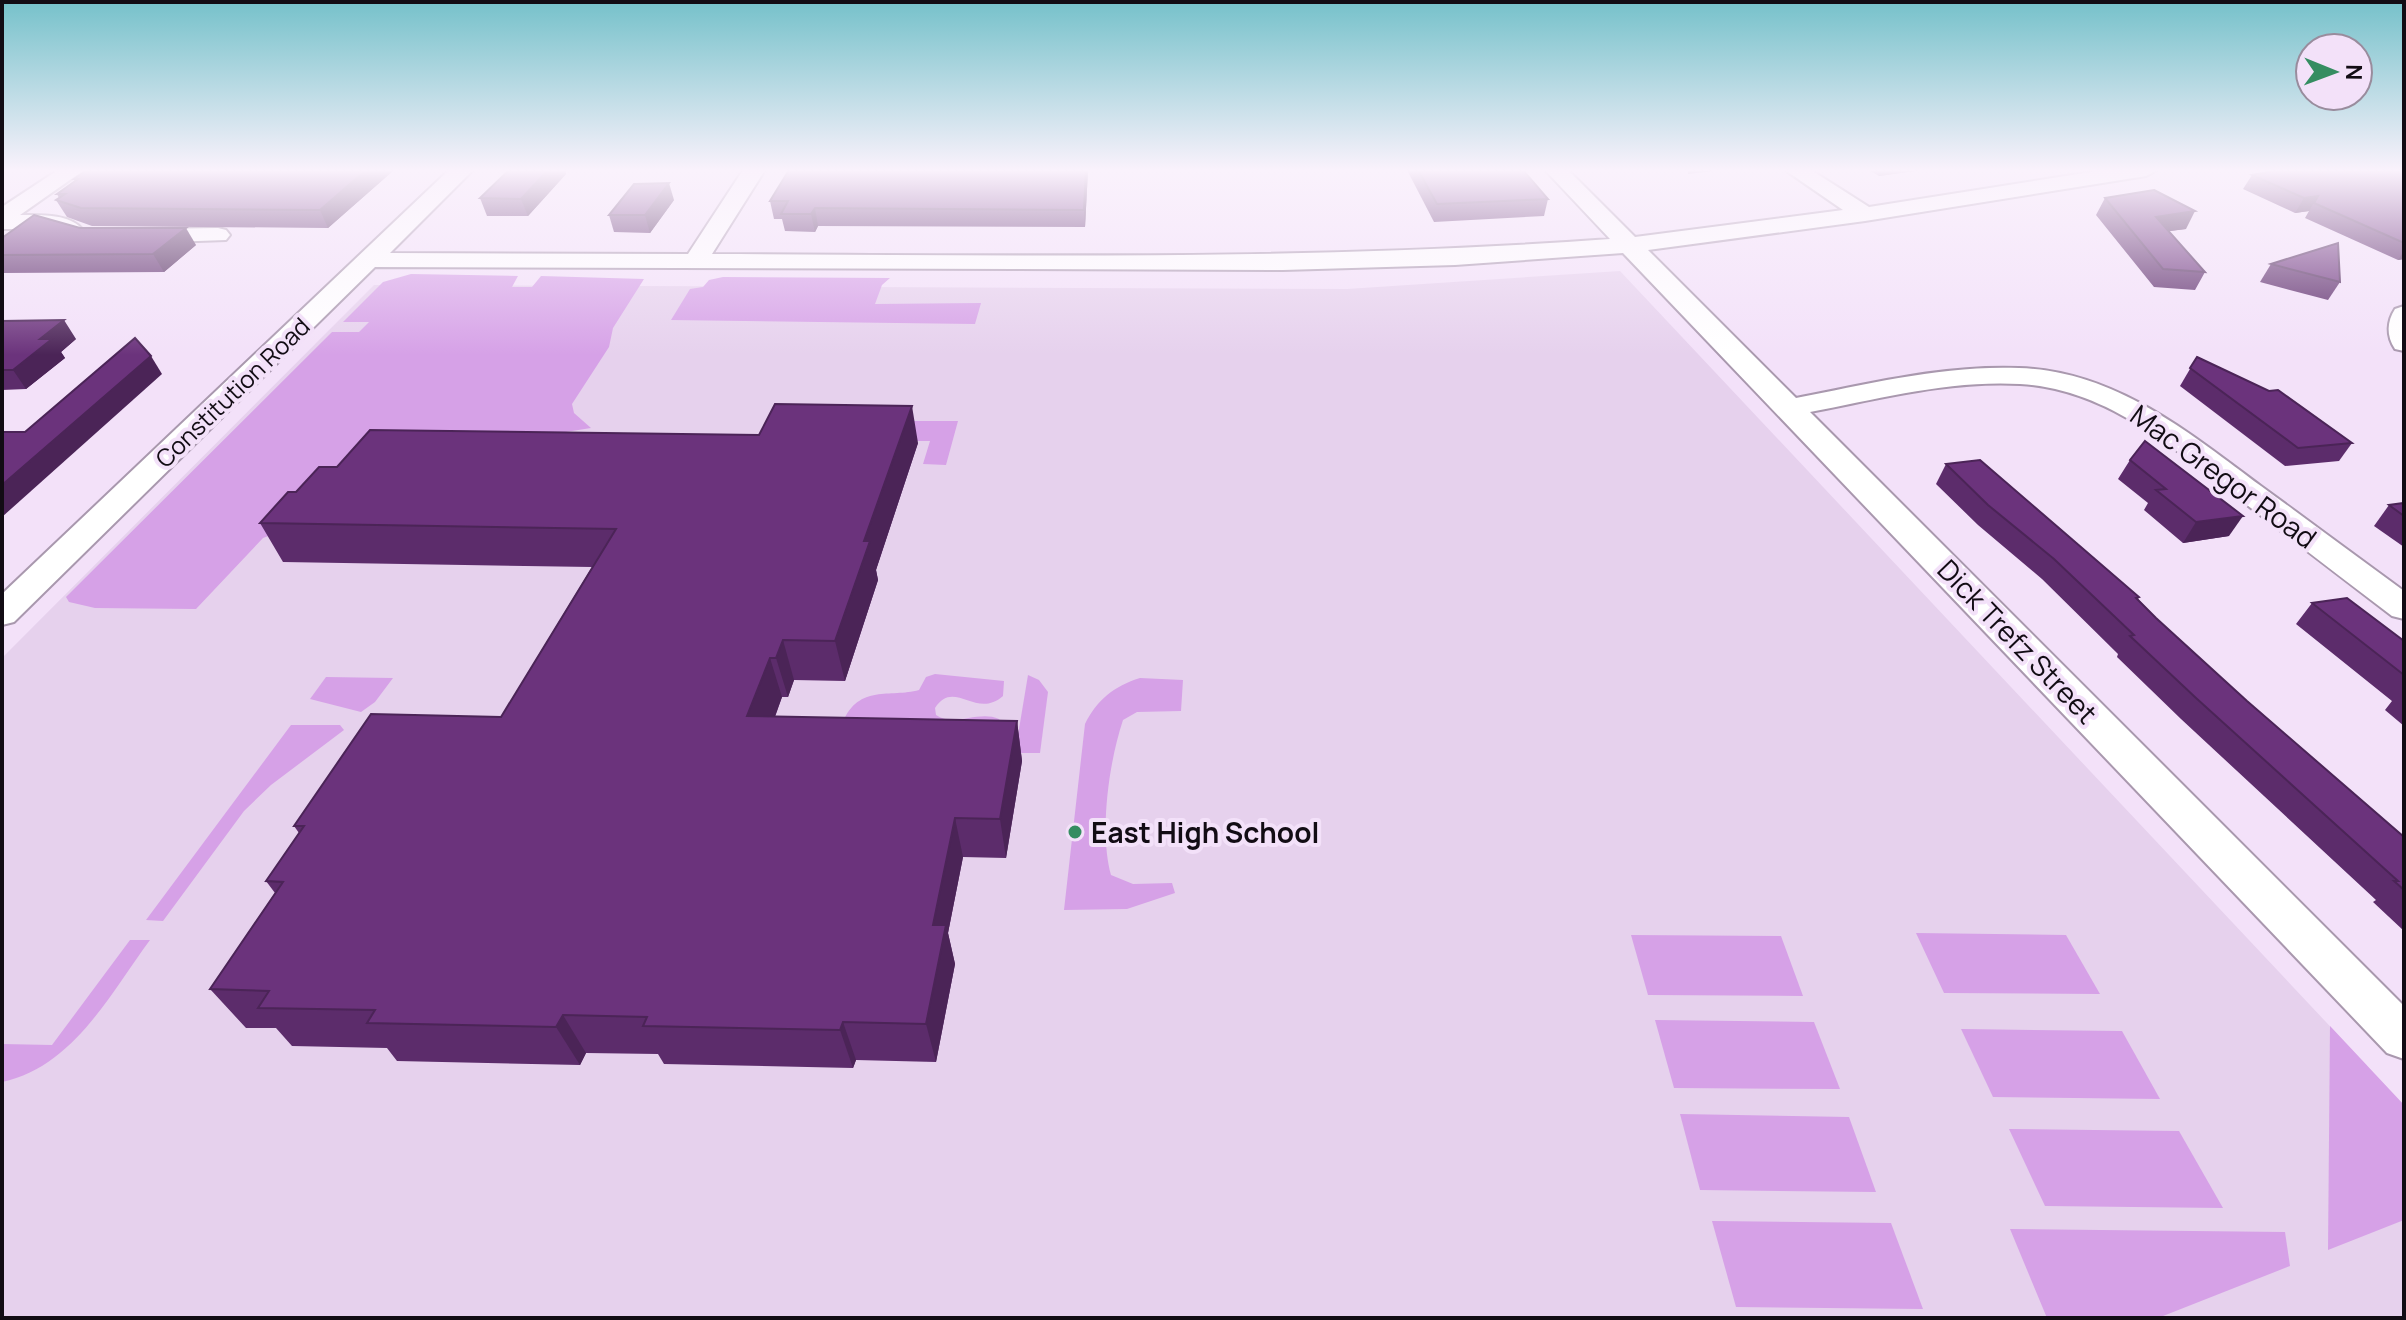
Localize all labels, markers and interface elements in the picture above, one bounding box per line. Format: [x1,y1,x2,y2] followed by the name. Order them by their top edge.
[2294,32,2374,112] north arrow
[2339,64,2369,81] text: N
[148,310,316,474] street label: Constitution Road
[2123,396,2325,556] street label: Mac Gregor Road
[1930,551,2106,731] street label: Dick Trefz Street
[1091,813,1319,851] place label: East High School
[1066,823,1084,841] marker: East High School

